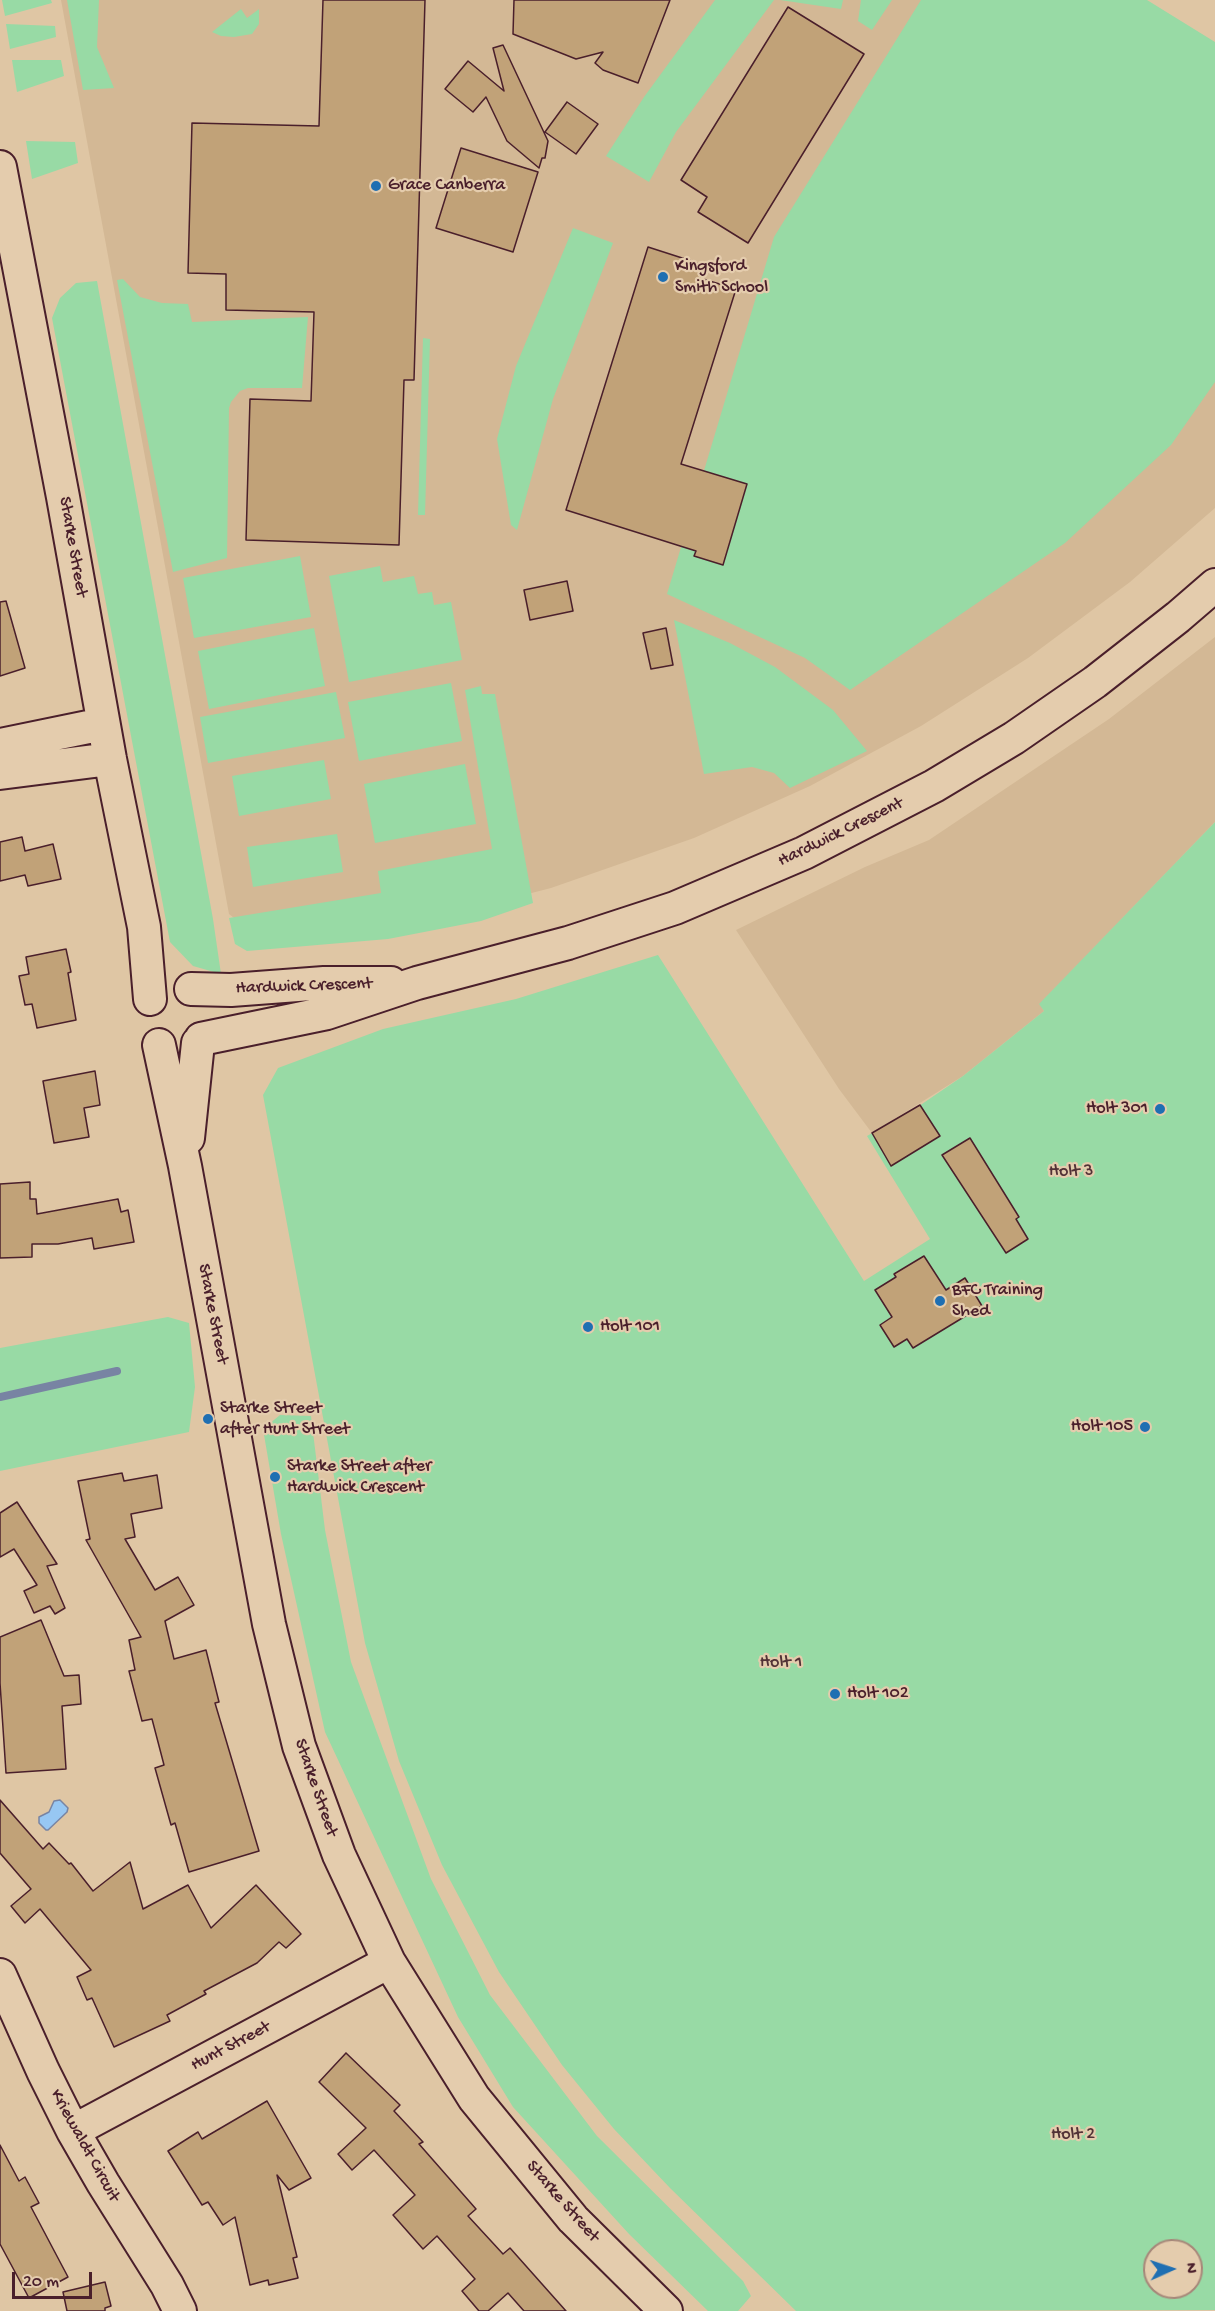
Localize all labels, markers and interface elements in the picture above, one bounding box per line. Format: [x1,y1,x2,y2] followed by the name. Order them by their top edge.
[388,175,505,197] place label: Grace Canberra
[369,179,383,193] marker: Grace Canberra
[675,256,768,298] place label: Kingsford Smith School
[656,270,670,284] marker: Kingsford Smith School
[53,495,91,599] street label: Starke Street
[775,793,907,873] street label: Hardwick Crescent
[235,974,373,1000] street label: Hardwick Crescent
[1086,1098,1148,1120] place label: Holt 301
[1153,1102,1167,1116] marker: Holt 301
[1049,1161,1093,1183] park label: Holt 3
[192,1262,232,1366] street label: Starke Street
[952,1280,1043,1322] place label: BFC Training Shed
[933,1294,947,1308] marker: BFC Training Shed
[600,1316,660,1338] place label: Holt 101
[581,1320,595,1334] marker: Holt 101
[220,1398,350,1440] place label: Starke Street after Hunt Street
[201,1412,215,1426] marker: Starke Street after Hunt Street
[1071,1416,1133,1438] place label: Holt 105
[1138,1420,1152,1434] marker: Holt 105
[287,1456,431,1498] place label: Starke Street after Hardwick Crescent
[268,1470,282,1484] marker: Starke Street after Hardwick Crescent
[760,1652,802,1674] park label: Holt 1
[847,1683,909,1705] place label: Holt 102
[828,1687,842,1701] marker: Holt 102
[288,1736,342,1840] street label: Starke Street
[188,2017,274,2077] street label: Hunt Street
[44,2086,124,2206] street label: Kriewaldt Circuit
[1051,2124,1095,2146] park label: Holt 2
[521,2157,603,2247] street label: Starke Street
[1143,2239,1203,2299] north arrow
[15,2260,94,2298] scale bar
[1180,2262,1199,2274] text: N
[23,2272,59,2293] text: 20 m

